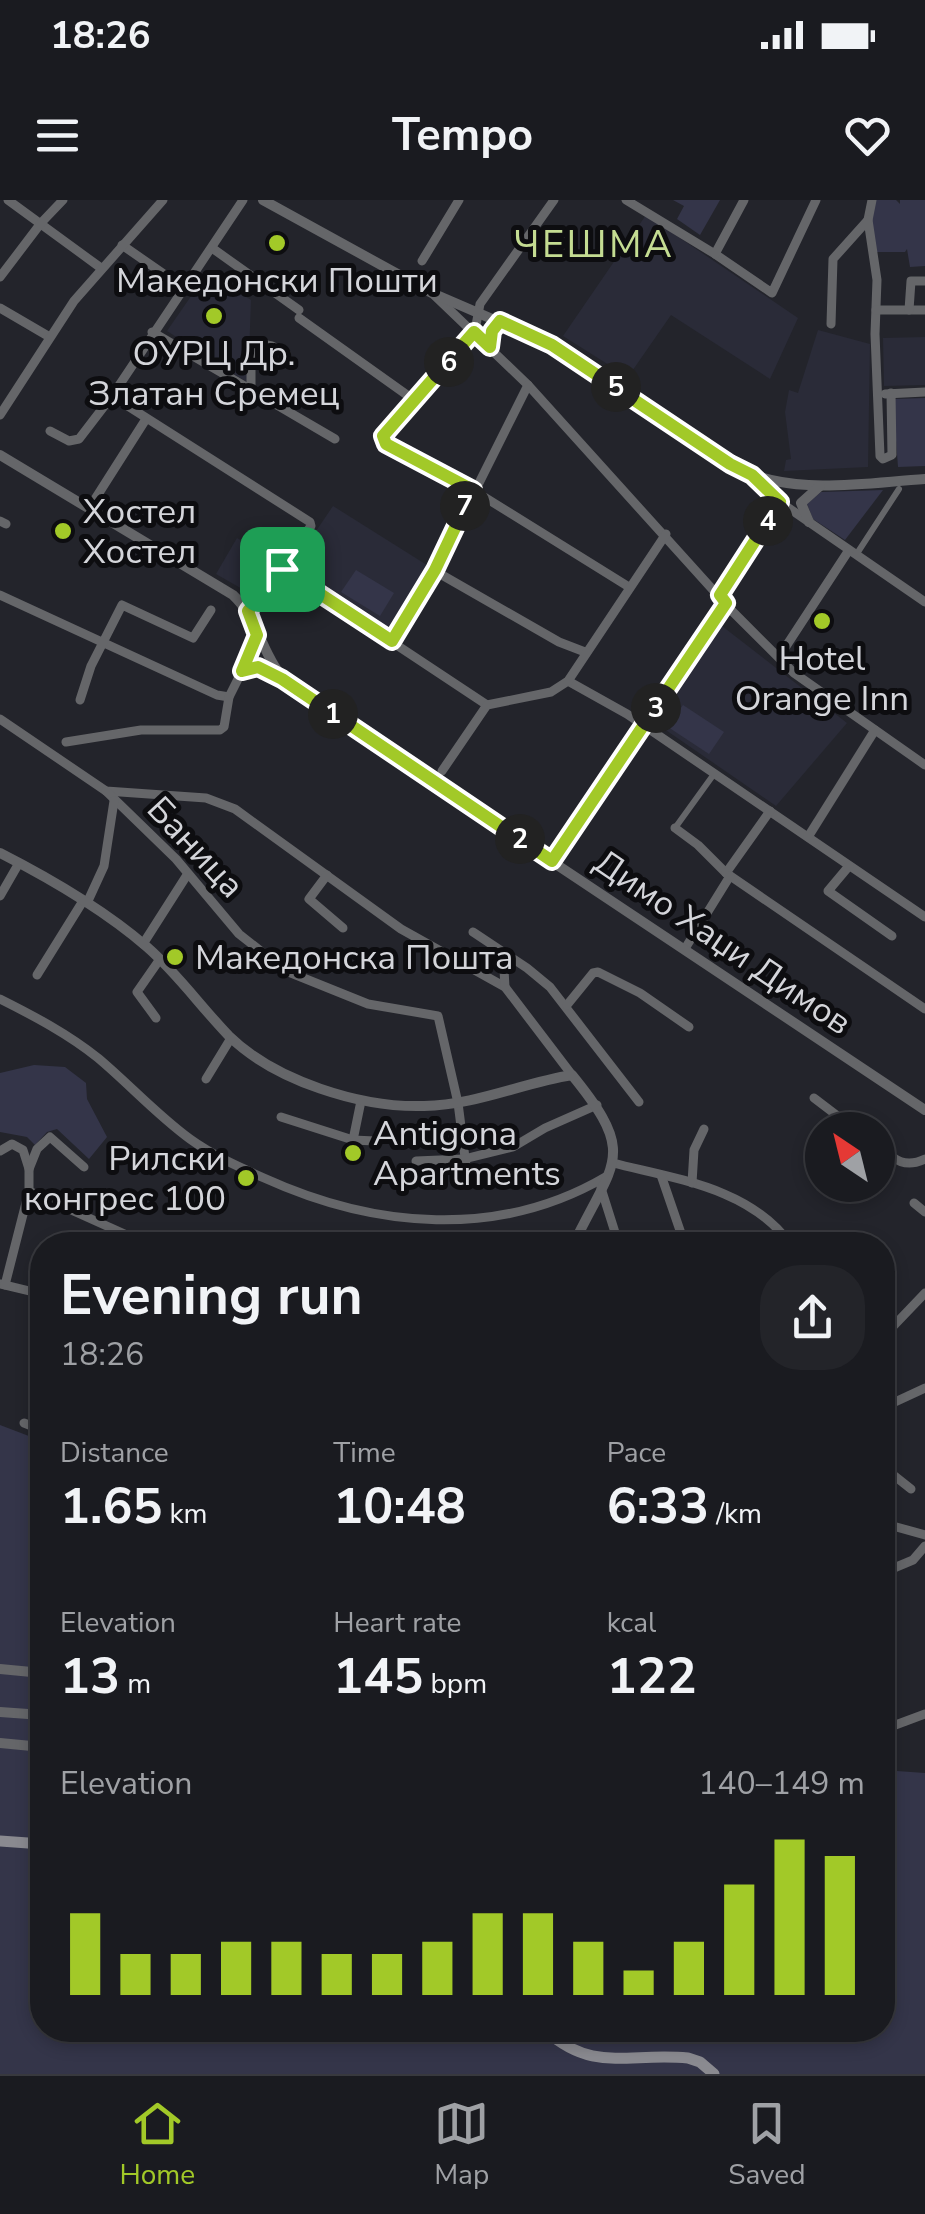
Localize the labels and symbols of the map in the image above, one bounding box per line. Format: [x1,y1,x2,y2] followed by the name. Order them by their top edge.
[514,219,674,270] district label: ЧЕШМА
[266,232,288,254] marker: Македонски Пошти
[116,257,438,304] place label: Македонски Пошти
[203,305,225,327] marker: ОУРЦ Др. Златан Сремец
[88,330,340,417] place label: ОУРЦ Др. Златан Сремец
[424,337,474,387] pin: 6
[591,362,641,412] pin: 5
[440,481,490,531] pin: 7
[83,488,196,575] place label: Хостел Хостел
[743,496,793,546] pin: 4
[52,520,74,542] marker: Хостел Хостел
[240,527,325,612] pin
[811,610,833,632] marker: Hotel Orange Inn
[735,635,909,722] place label: Hotel Orange Inn
[631,683,681,733] pin: 3
[308,689,358,739] pin: 1
[137,786,255,908] street label: Баница
[495,814,545,864] pin: 2
[585,839,861,1046] street label: Димо Хаџи Димов
[195,934,514,981] place label: Македонска Пошта
[164,946,186,968] marker: Македонска Пошта
[373,1110,561,1197] place label: Antigona Apartments
[805,1112,895,1202] north arrow
[24,1135,226,1222] place label: Рилски конгрес 100
[342,1142,364,1164] marker: Antigona Apartments
[235,1167,257,1189] marker: Рилски конгрес 100

